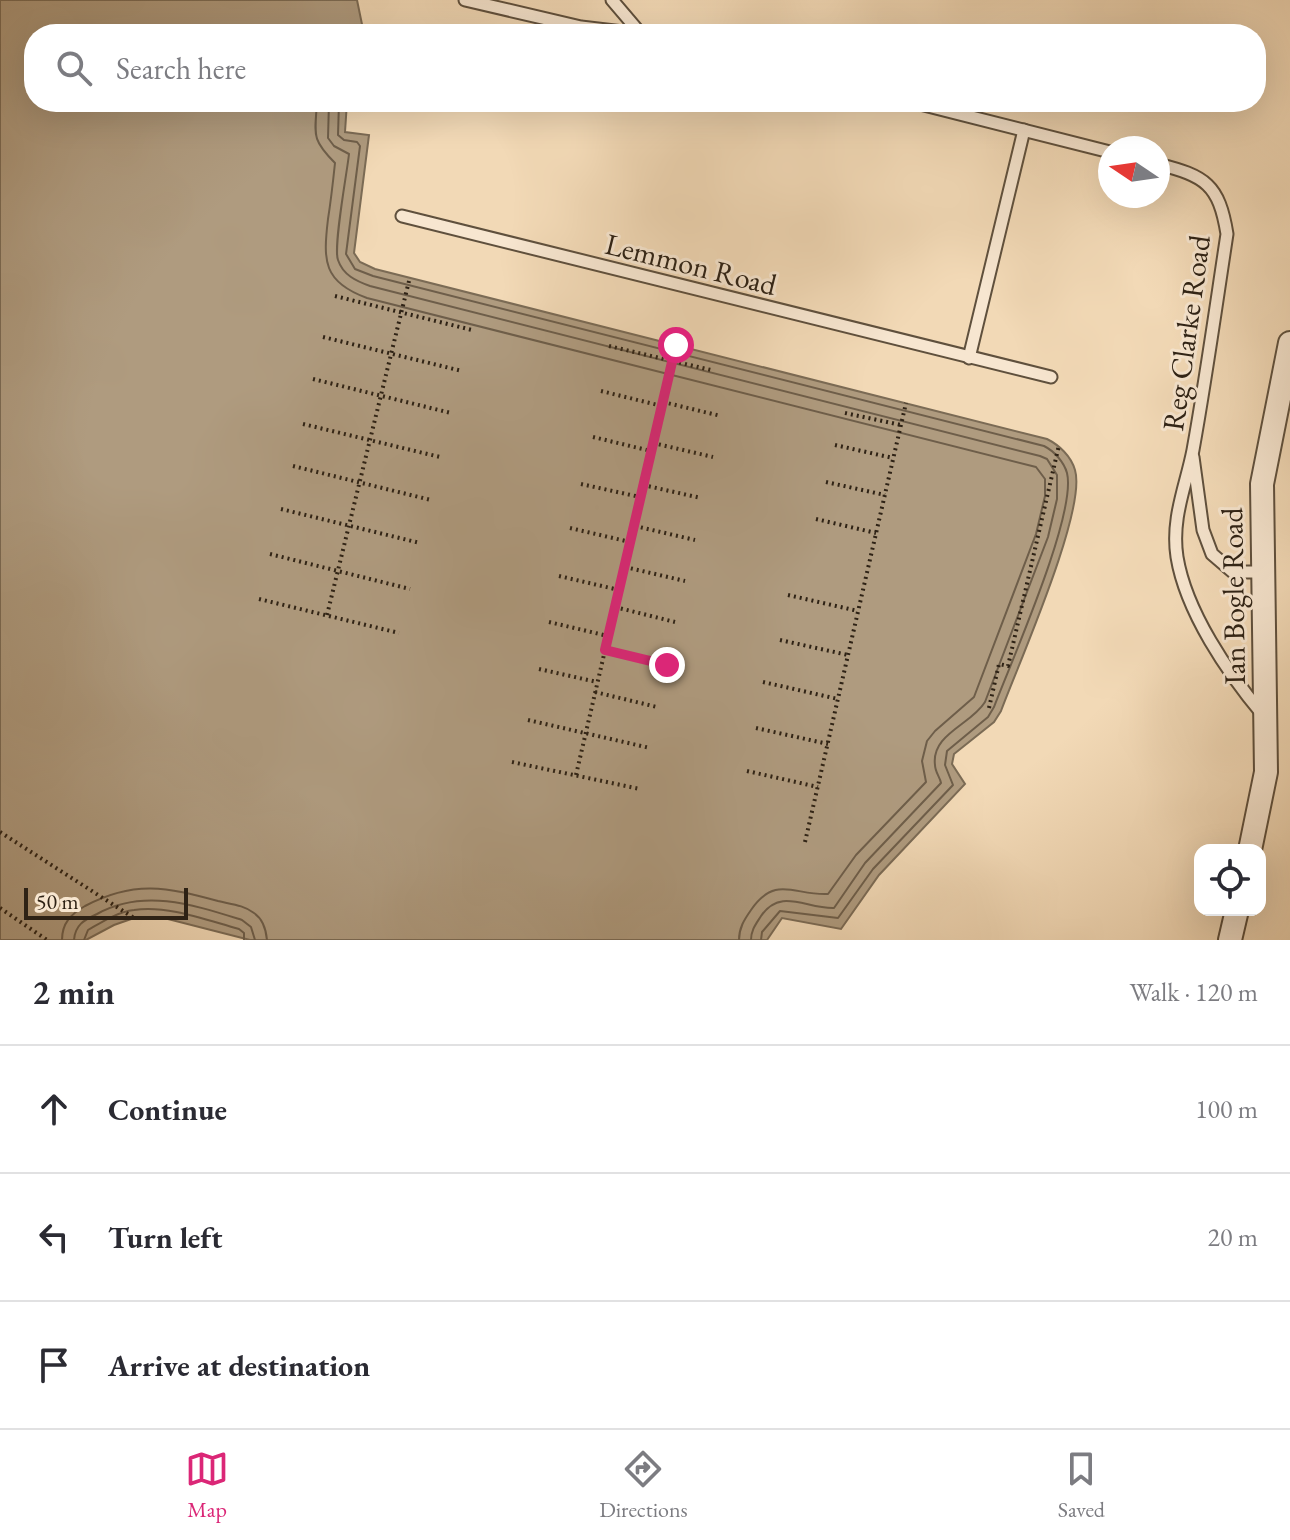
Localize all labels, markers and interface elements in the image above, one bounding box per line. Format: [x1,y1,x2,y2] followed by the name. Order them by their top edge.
[24,24,1266,112] search box
[52,46,96,90] icon: search
[116,49,246,88] text: Search here
[1098,136,1170,208] north arrow
[601,224,782,304] street label: Lemmon Road
[1153,232,1219,433] street label: Reg Clarke Road
[658,327,694,363] route start
[1212,506,1254,685] street label: Ian Bogle Road
[649,647,685,683] route end
[1194,844,1266,916] map controls
[1194,844,1266,916] button: locate
[24,884,188,920] scale bar
[36,887,79,916] text: 50 m
[32,970,115,1014] text: 2 min
[1130,975,1258,1009] text: Walk · 120 m
[32,1087,76,1131] icon: ahead
[108,1090,227,1129] text: Continue
[1195,1092,1258,1126] text: 100 m
[32,1215,76,1259] icon: left
[108,1218,222,1257] text: Turn left
[1208,1220,1258,1254] text: 20 m
[32,1343,76,1387] icon: arrive
[108,1346,370,1385] text: Arrive at destination
[185,1447,229,1524] tab: Map
[599,1447,688,1524] tab: Directions
[1058,1447,1105,1524] tab: Saved

